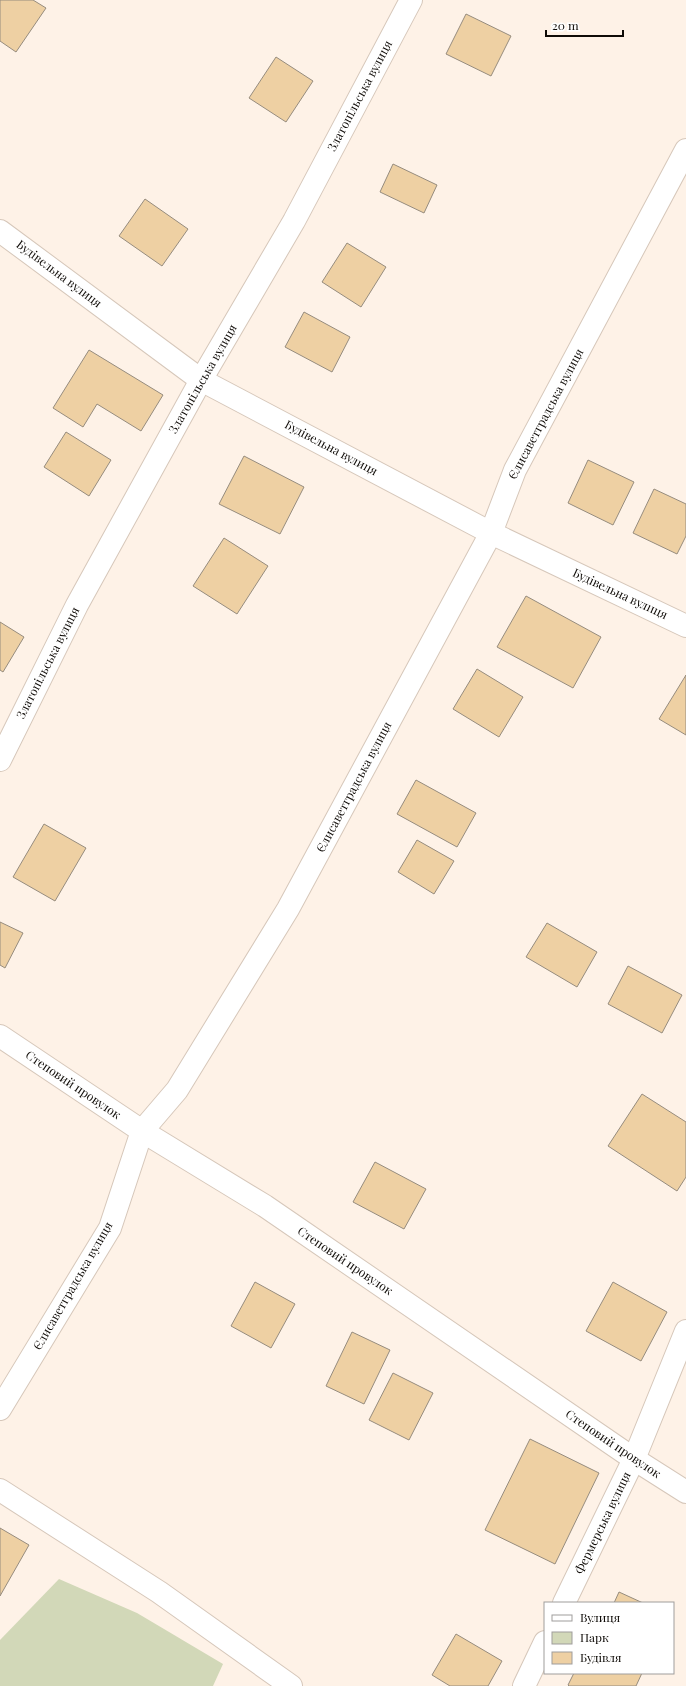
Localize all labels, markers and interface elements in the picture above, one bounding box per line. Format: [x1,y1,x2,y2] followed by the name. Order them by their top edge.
[546,12,623,38] scale bar
[552,17,579,33] text: 20 m
[323,37,395,154] street label: Златопільська вулиця
[14,236,106,311] street label: Будівельна вулиця
[164,321,240,436] street label: Златопільська вулиця
[504,345,587,482] street label: Єлисаветградська вулиця
[282,416,381,479] street label: Будівельна вулиця
[570,564,671,622] street label: Будівельна вулиця
[12,603,83,721] street label: Златопільська вулиця
[312,718,395,855] street label: Єлисаветградська вулиця
[23,1046,124,1122] street label: Степовий провулок
[29,1218,116,1353] street label: Єлисаветградська вулиця
[295,1222,396,1298] street label: Степовий провулок
[563,1405,664,1481] street label: Степовий провулок
[570,1468,634,1576] street label: Фермерська вулиця
[544,1602,674,1674] legend
[580,1609,621,1625] text: Вулиця
[580,1629,609,1645] text: Парк
[580,1649,622,1665] text: Будівля

